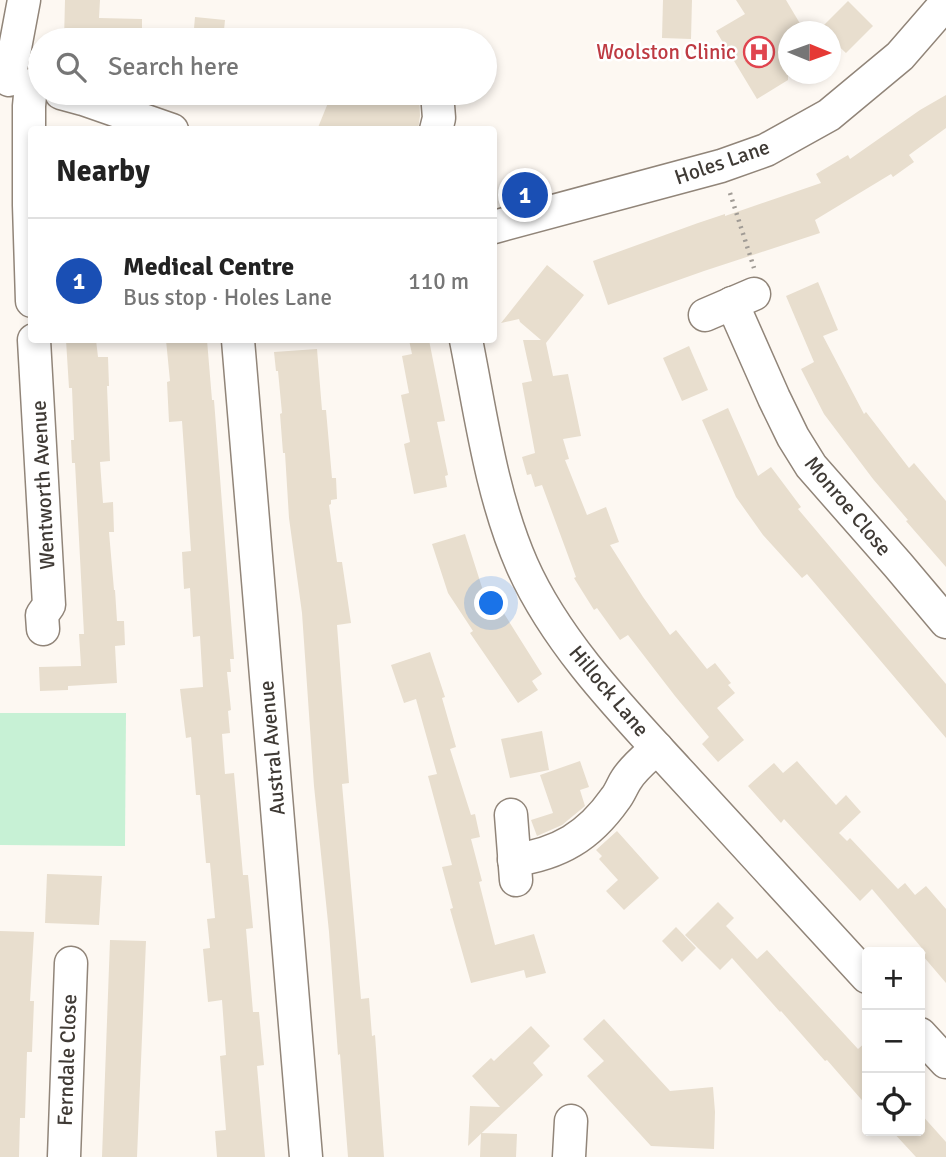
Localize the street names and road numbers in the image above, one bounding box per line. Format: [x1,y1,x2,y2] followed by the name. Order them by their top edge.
[671,134,773,190] street label: Holes Lane
[26,400,60,570] street label: Wentworth Avenue
[799,451,897,561] street label: Monroe Close
[563,640,655,742] street label: Hillock Lane
[253,679,291,817] street label: Austral Avenue
[52,994,82,1126] street label: Ferndale Close

